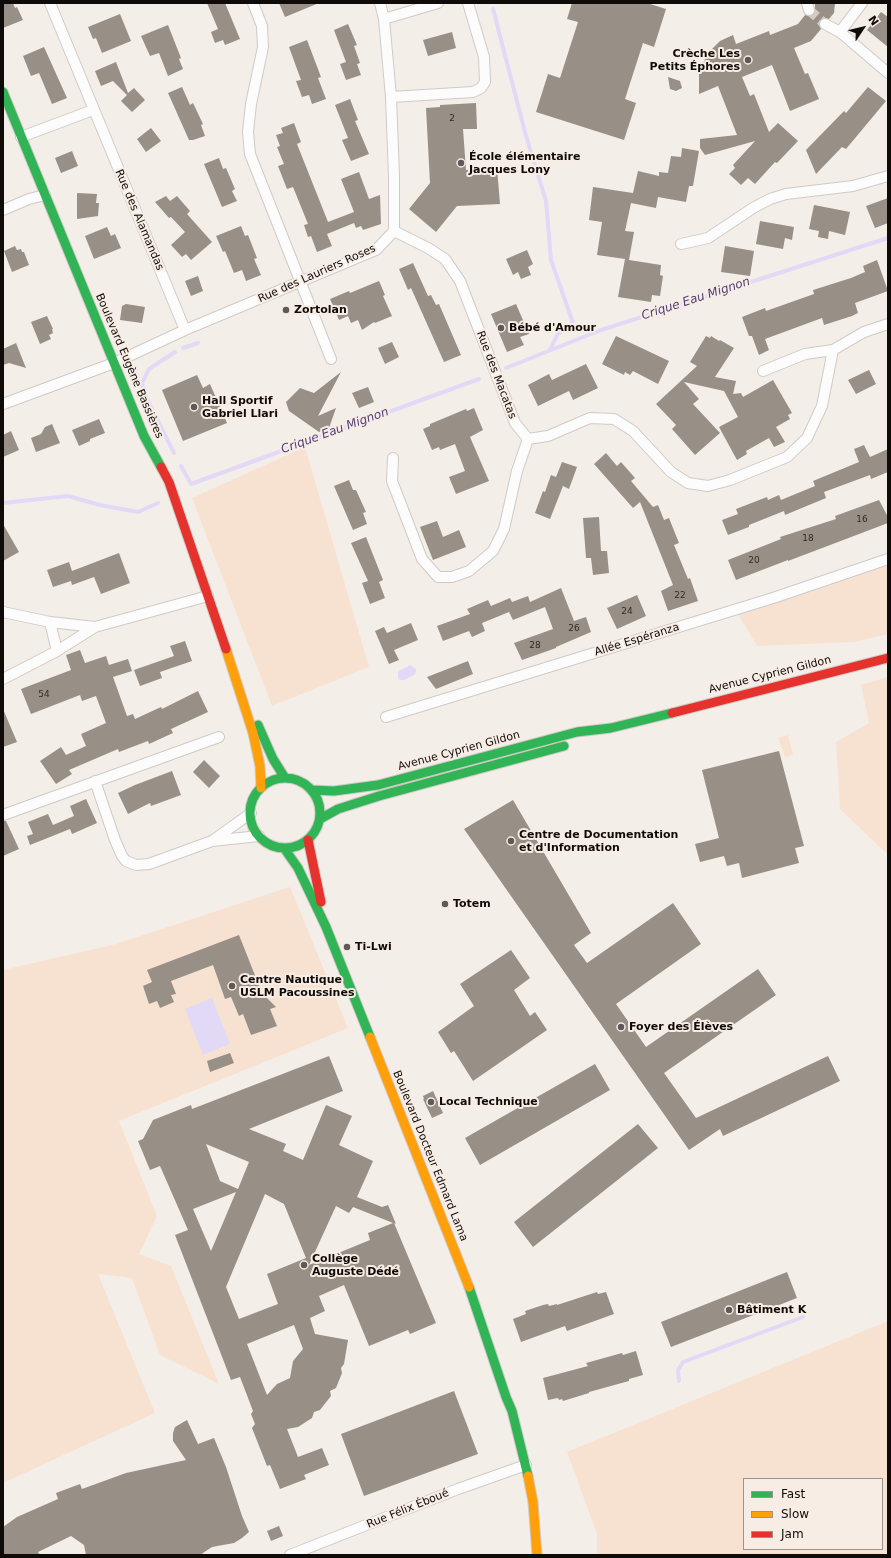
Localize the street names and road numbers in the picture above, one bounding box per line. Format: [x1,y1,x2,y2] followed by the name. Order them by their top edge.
[112,167,166,273] street label: Rue des Alamandas
[256,242,378,306] street label: Rue des Lauriers Roses
[92,291,166,441] street label: Boulevard Eugène Bassières
[473,329,519,421] street label: Rue des Macatas
[593,621,681,659] street label: Allée Espéranza
[707,653,833,697] street label: Avenue Cyprien Gildon
[397,728,521,774] street label: Avenue Cyprien Gildon
[390,1069,470,1243] street label: Boulevard Docteur Edmard Lama
[365,1487,451,1531] street label: Rue Félix Éboué

